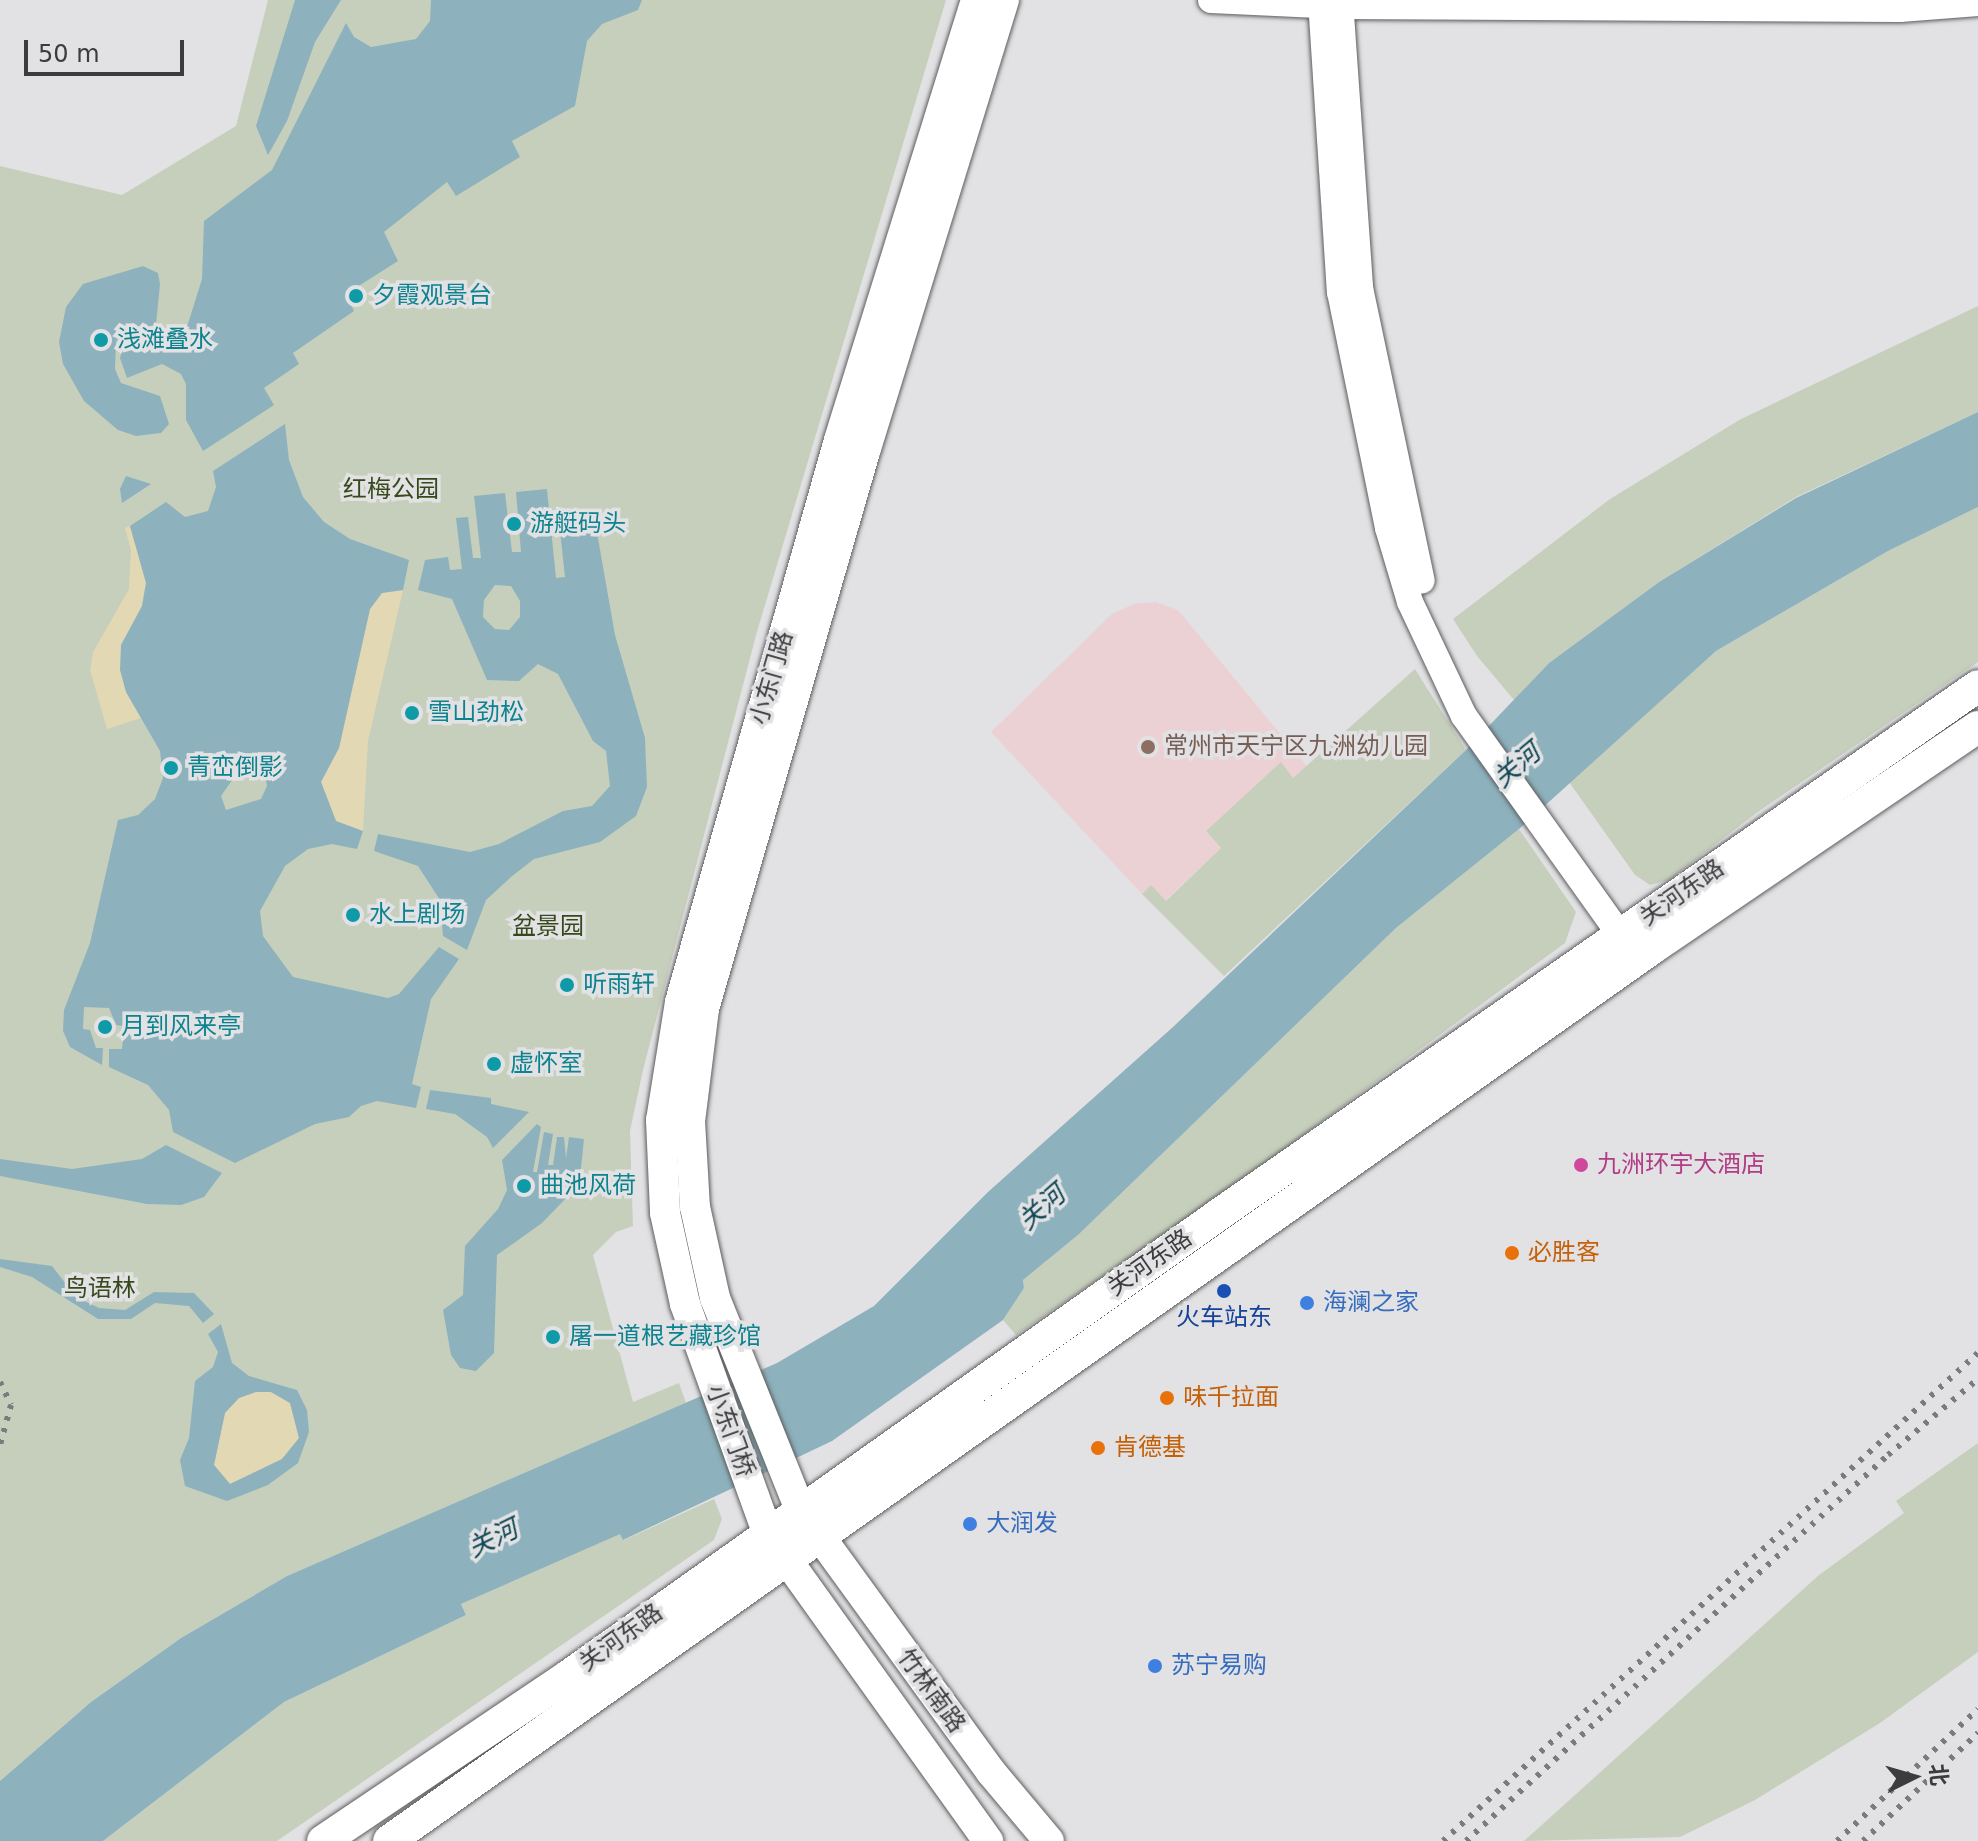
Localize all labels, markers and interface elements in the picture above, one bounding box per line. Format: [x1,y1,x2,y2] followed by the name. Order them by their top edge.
[28,24,188,74] scale bar
[38,40,100,68] text: 50 m
[372,282,492,310] place label: 夕霞观景台
[347,287,365,305] marker: 夕霞观景台
[117,326,213,354] place label: 浅滩叠水
[92,331,110,349] marker: 浅滩叠水
[343,476,439,504] park label: 红梅公园
[530,510,626,538] place label: 游艇码头
[505,515,523,533] marker: 游艇码头
[745,628,799,728] street label: 小东门路
[428,699,524,727] place label: 雪山劲松
[403,704,421,722] marker: 雪山劲松
[1164,733,1428,761] place label: 常州市天宁区九洲幼儿园
[1487,737,1547,795] water label: 关河
[1139,738,1157,756] marker: 常州市天宁区九洲幼儿园
[187,754,283,782] place label: 青峦倒影
[162,759,180,777] marker: 青峦倒影
[1634,854,1730,932] street label: 关河东路
[369,901,465,929] place label: 水上剧场
[344,906,362,924] marker: 水上剧场
[512,913,584,941] park label: 盆景园
[583,971,655,999] place label: 听雨轩
[558,976,576,994] marker: 听雨轩
[121,1013,241,1041] place label: 月到风来亭
[96,1018,114,1036] marker: 月到风来亭
[510,1050,582,1078] place label: 虚怀室
[485,1055,503,1073] marker: 虚怀室
[1597,1151,1765,1179] place label: 九洲环宇大酒店
[1572,1156,1590,1174] marker: 九洲环宇大酒店
[540,1172,636,1200] place label: 曲池风荷
[515,1177,533,1195] marker: 曲池风荷
[1012,1179,1072,1237] water label: 关河
[1102,1224,1198,1302] street label: 关河东路
[1528,1239,1600,1267] place label: 必胜客
[1503,1244,1521,1262] marker: 必胜客
[64,1275,136,1303] park label: 鸟语林
[1215,1282,1233,1300] marker: 火车站东
[1323,1289,1419,1317] place label: 海澜之家
[1298,1294,1316,1312] marker: 海澜之家
[1176,1304,1272,1332] place label: 火车站东
[569,1323,761,1351] place label: 屠一道根艺藏珍馆
[544,1328,562,1346] marker: 屠一道根艺藏珍馆
[700,1381,760,1481] street label: 小东门桥
[1183,1384,1279,1412] place label: 味千拉面
[1158,1389,1176,1407] marker: 味千拉面
[1114,1434,1186,1462] place label: 肯德基
[1089,1439,1107,1457] marker: 肯德基
[986,1510,1058,1538] place label: 大润发
[463,1514,523,1564] water label: 关河
[961,1515,979,1533] marker: 大润发
[574,1598,668,1678] street label: 关河东路
[891,1644,971,1738] street label: 竹林南路
[1171,1652,1267,1680] place label: 苏宁易购
[1146,1657,1164,1675] marker: 苏宁易购
[1874,1737,1954,1817] north arrow
[1925,1763,1952,1787] text: 北

